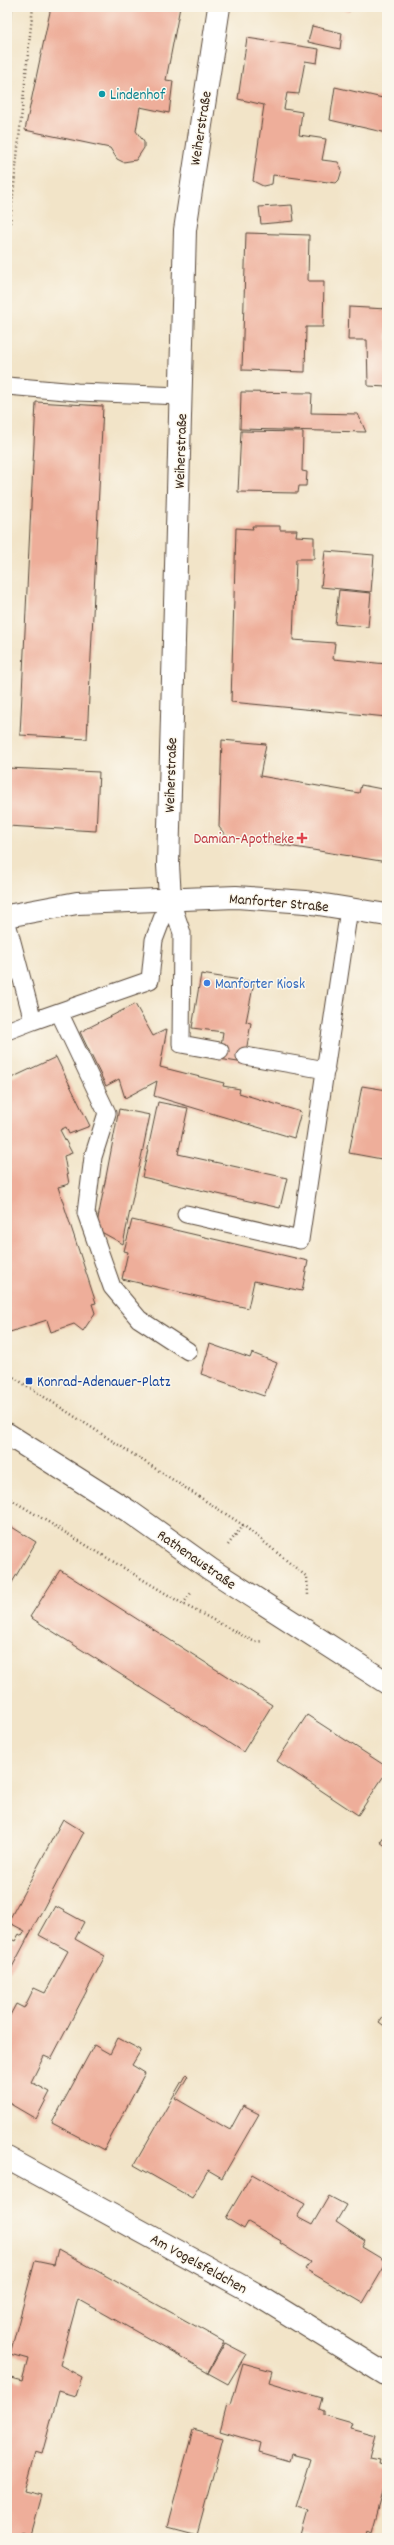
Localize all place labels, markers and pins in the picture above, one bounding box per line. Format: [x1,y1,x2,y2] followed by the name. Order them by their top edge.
[110,85,166,107] place label: Lindenhof
[97,89,107,99] marker: Lindenhof
[194,829,294,851] place label: Damian-Apotheke
[297,833,307,843] marker: Damian-Apotheke
[215,974,305,996] place label: Manforter Kiosk
[202,978,212,988] marker: Manforter Kiosk
[37,1372,171,1394] place label: Konrad-Adenauer-Platz
[24,1376,34,1386] marker: Konrad-Adenauer-Platz

